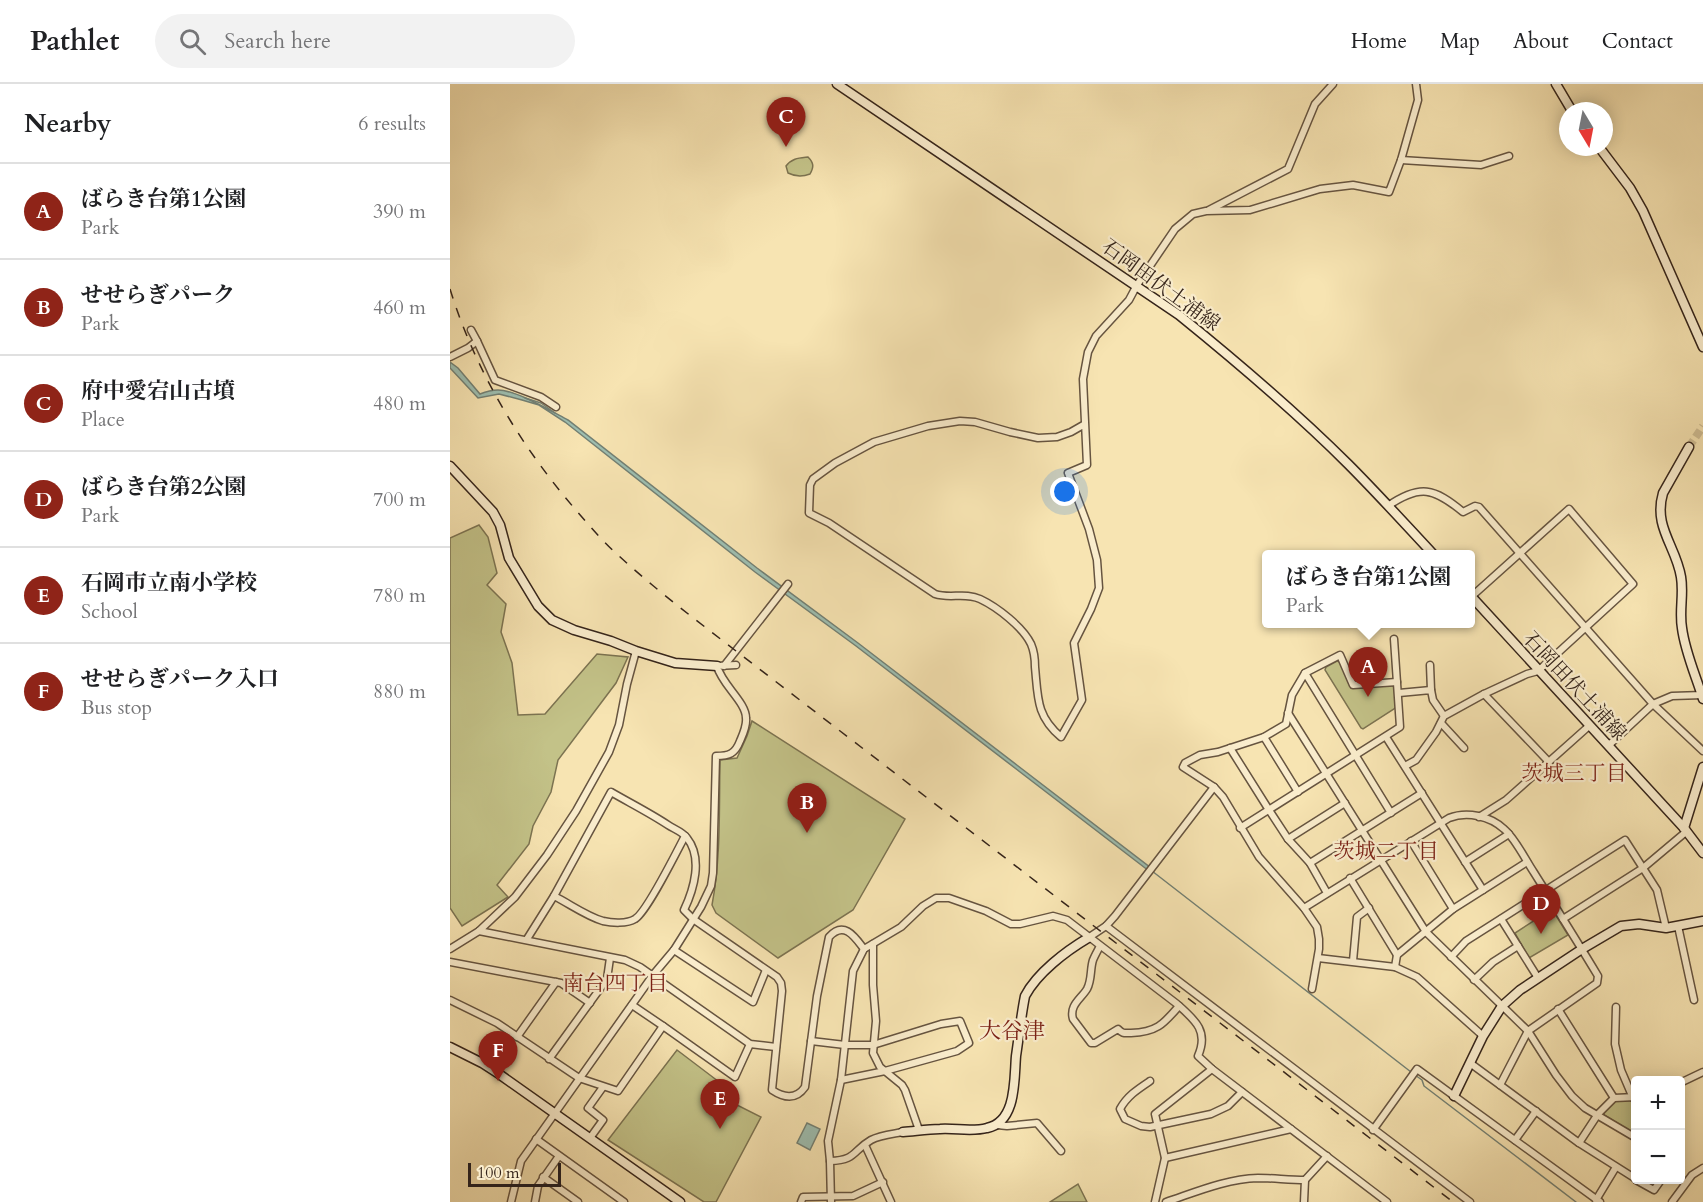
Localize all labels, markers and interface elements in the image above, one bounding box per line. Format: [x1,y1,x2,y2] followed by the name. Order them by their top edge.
[155,14,575,68] search box
[30,22,119,60] text: Pathlet
[176,25,209,58] icon: search
[224,26,331,56] text: Search here
[1351,27,1407,56] text: Home
[1440,27,1480,56] text: Map
[1513,27,1569,56] text: About
[1602,27,1673,56] text: Contact
[766,98,806,147] pin: C
[1559,102,1613,156] north arrow
[24,106,112,141] text: Nearby
[358,110,426,137] text: 6 results
[81,184,246,214] text: ばらき台第1公園
[36,198,51,225] text: A
[373,198,426,225] text: 390 m
[81,214,119,241] text: Park
[1096,233,1226,337] street label: 石岡田伏土浦線
[81,280,235,310] text: せせらぎパーク
[36,294,51,321] text: B
[373,294,426,321] text: 460 m
[81,310,119,337] text: Park
[81,376,235,406] text: 府中愛宕山古墳
[36,390,51,417] text: C
[373,390,426,417] text: 480 m
[81,406,125,433] text: Place
[81,472,246,502] text: ばらき台第2公園
[1050,477,1079,506] your location
[35,486,52,513] text: D
[373,486,426,513] text: 700 m
[81,502,119,529] text: Park
[1262,550,1475,628] popup
[1286,562,1451,592] text: ばらき台第1公園
[81,568,257,598] text: 石岡市立南小学校
[37,582,50,609] text: E
[373,582,426,609] text: 780 m
[1286,592,1324,619] text: Park
[81,598,138,625] text: School
[1517,626,1633,746] street label: 石岡田伏土浦線
[1348,648,1388,697] pin: A
[81,664,279,694] text: せせらぎパーク入口
[38,678,49,705] text: F
[373,678,426,705] text: 880 m
[81,694,152,721] text: Bus stop
[1522,759,1627,788] district label: 茨城三丁目
[788,784,826,833] pin: B
[1334,837,1439,866] district label: 茨城二丁目
[1522,884,1560,934] pin: D
[563,969,668,998] district label: 南台四丁目
[979,1016,1045,1046] district label: 大谷津
[478,1032,518,1081] pin: F
[1631,1076,1685,1184] map controls
[1631,1076,1685,1130] button: +
[700,1080,740,1129] pin: E
[1631,1130,1685,1184] button: −
[468,1160,561,1188] scale bar
[477,1162,519,1184] text: 100 m

